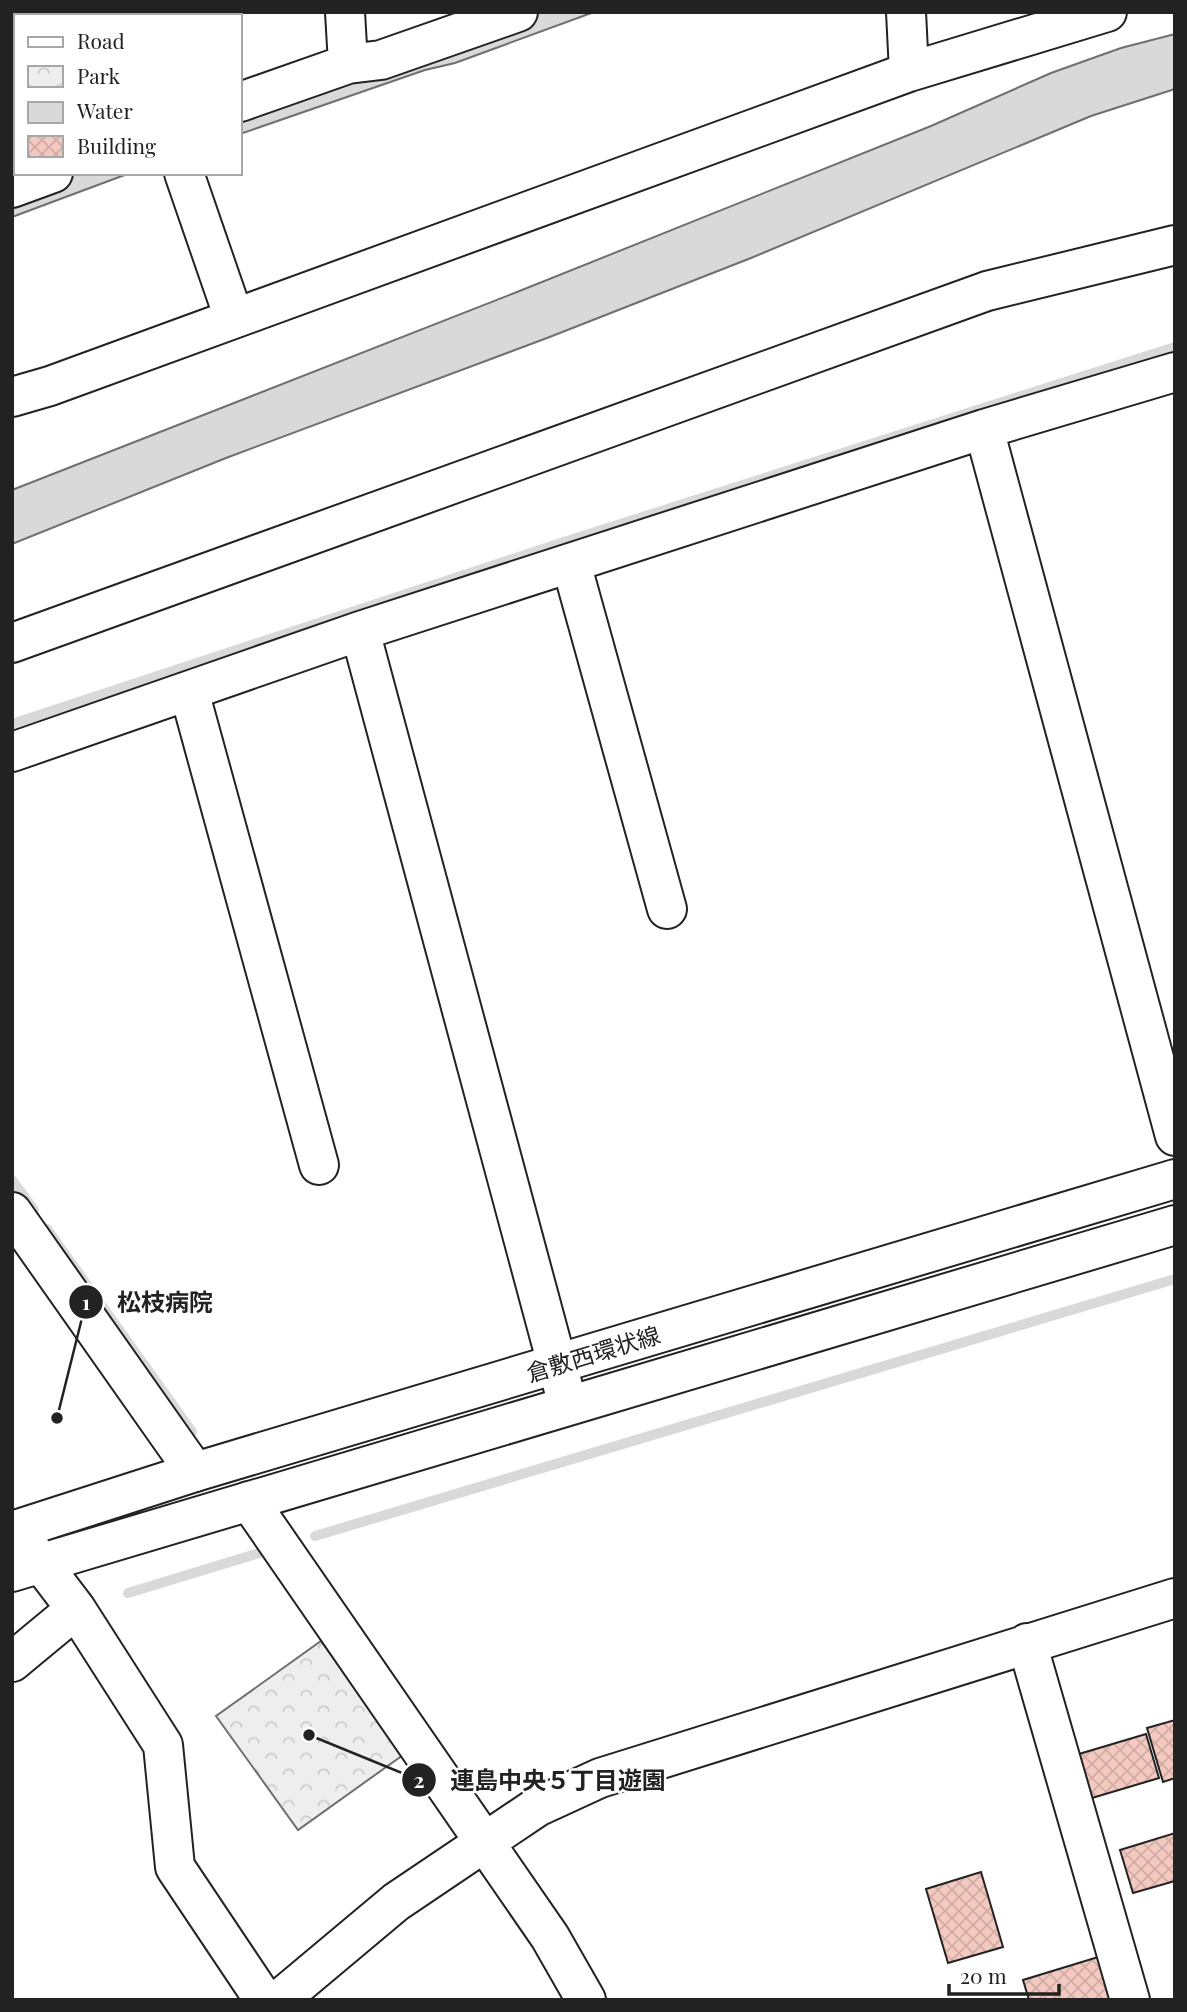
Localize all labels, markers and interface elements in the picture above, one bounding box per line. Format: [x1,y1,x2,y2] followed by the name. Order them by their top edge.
[14,14,242,175] legend
[77,26,125,54] text: Road
[77,61,121,89] text: Park
[76,96,133,124] text: Water
[77,131,156,159] text: Building
[68,1280,227,1325] callout: 松枝病院
[117,1285,213,1317] text: 松枝病院
[82,1287,90,1315] text: 1
[522,1318,664,1388] street label: 倉敷西環状線
[401,1758,680,1803] callout: 連島中央５丁目遊園
[450,1763,666,1795] text: 連島中央５丁目遊園
[414,1765,425,1793] text: 2
[949,1952,1059,1996] scale bar
[960,1961,1007,1989] text: 20 m

